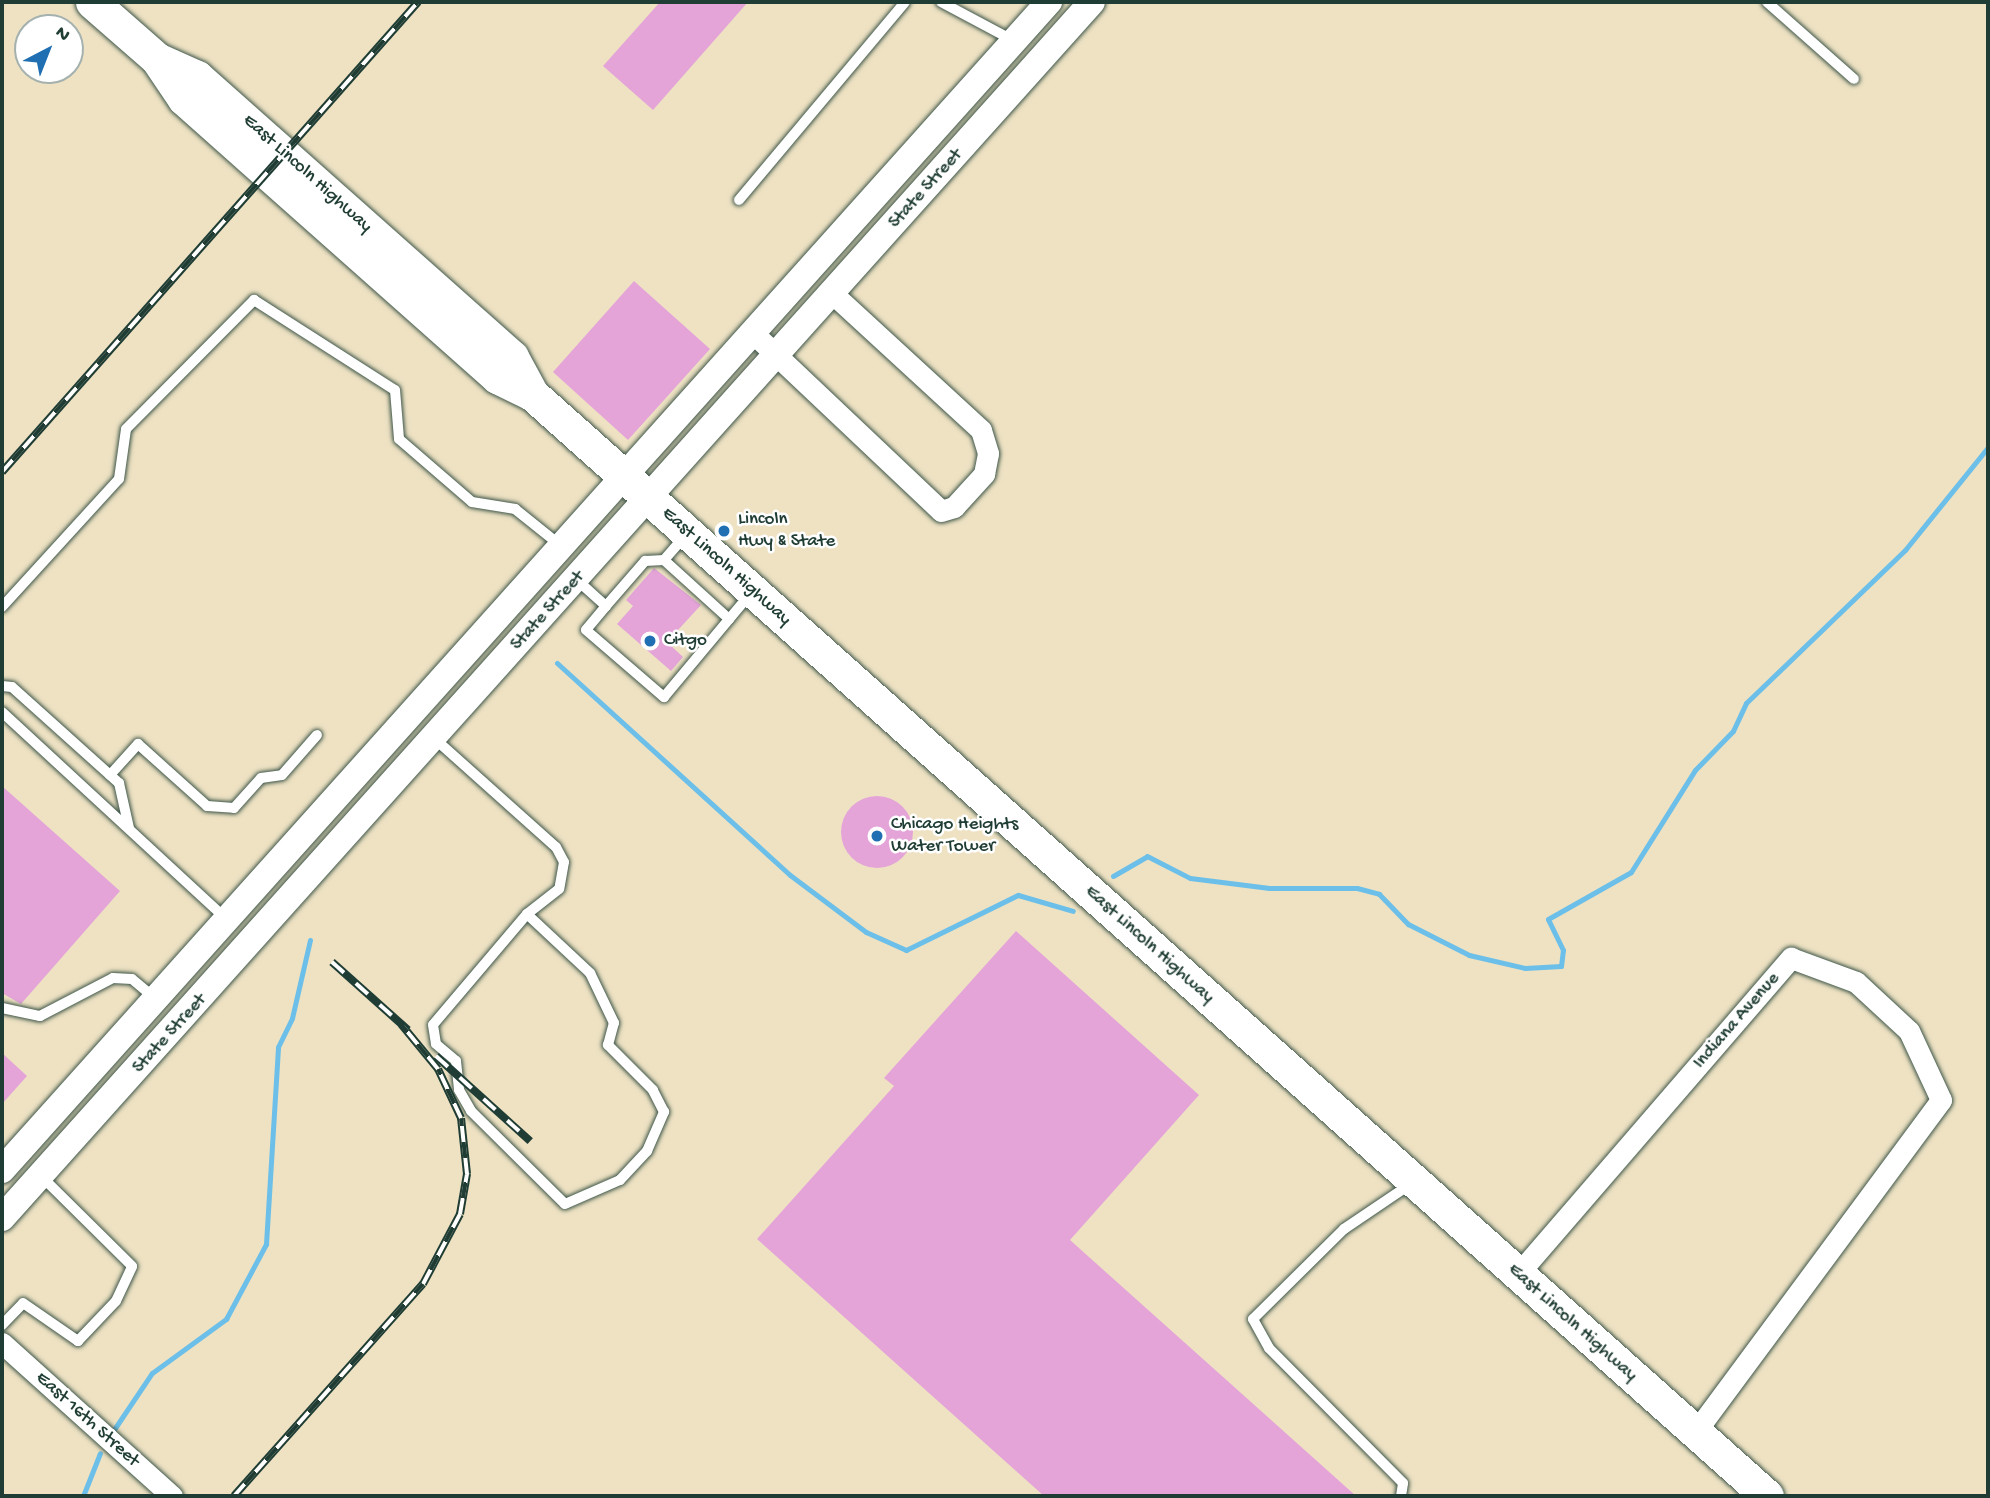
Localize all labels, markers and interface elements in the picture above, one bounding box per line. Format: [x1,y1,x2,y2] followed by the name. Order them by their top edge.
[14,14,84,84] north arrow
[50,22,74,47] text: N
[238,110,376,238] street label: East Lincoln Highway
[884,144,968,234] street label: State Street
[657,503,795,631] street label: East Lincoln Highway
[738,509,835,553] place label: Lincoln Hwy & State
[716,523,732,539] marker: Lincoln Hwy & State
[506,566,590,656] street label: State Street
[664,630,707,652] place label: Citgo
[642,633,658,649] marker: Citgo
[891,814,1018,858] place label: Chicago Heights Water Tower
[869,828,885,844] marker: Chicago Heights Water Tower
[1080,881,1218,1009] street label: East Lincoln Highway
[1689,968,1785,1074] street label: Indiana Avenue
[128,989,212,1079] street label: State Street
[1503,1259,1641,1387] street label: East Lincoln Highway
[30,1367,144,1473] street label: East 16th Street

